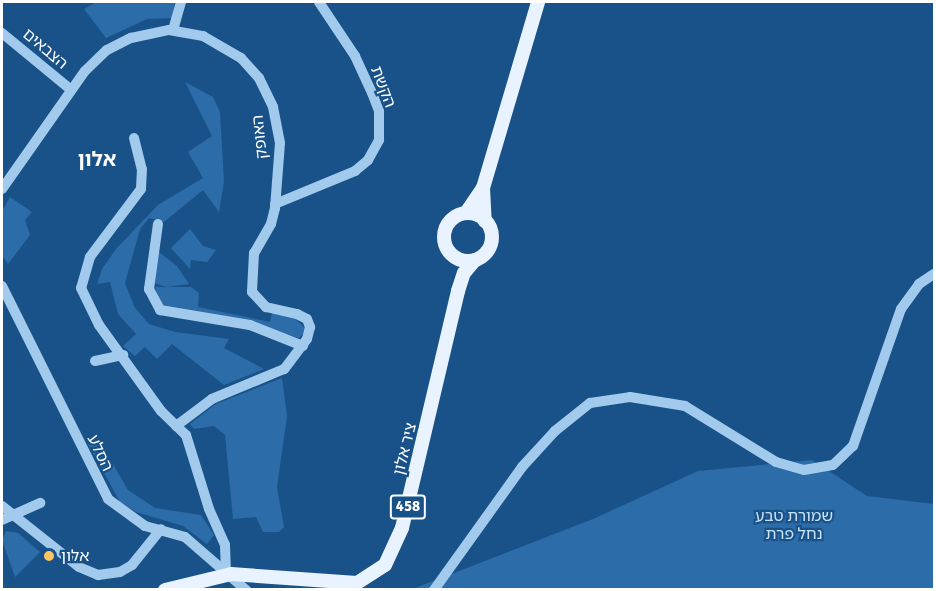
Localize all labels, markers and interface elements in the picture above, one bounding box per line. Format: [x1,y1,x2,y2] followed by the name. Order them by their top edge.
[19,25,71,73] street label: הצבאים
[366,64,400,110] street label: הקשת
[248,114,272,160] street label: האופק
[78,147,116,171] district label: אלון
[389,421,421,477] street label: ציר אלון
[83,432,117,474] street label: הסלע
[388,495,428,519] road number: 458
[755,506,833,544] park label: שמורת טבע נחל פרת
[61,546,89,566] place label: אלון
[42,549,56,563] marker: אלון

